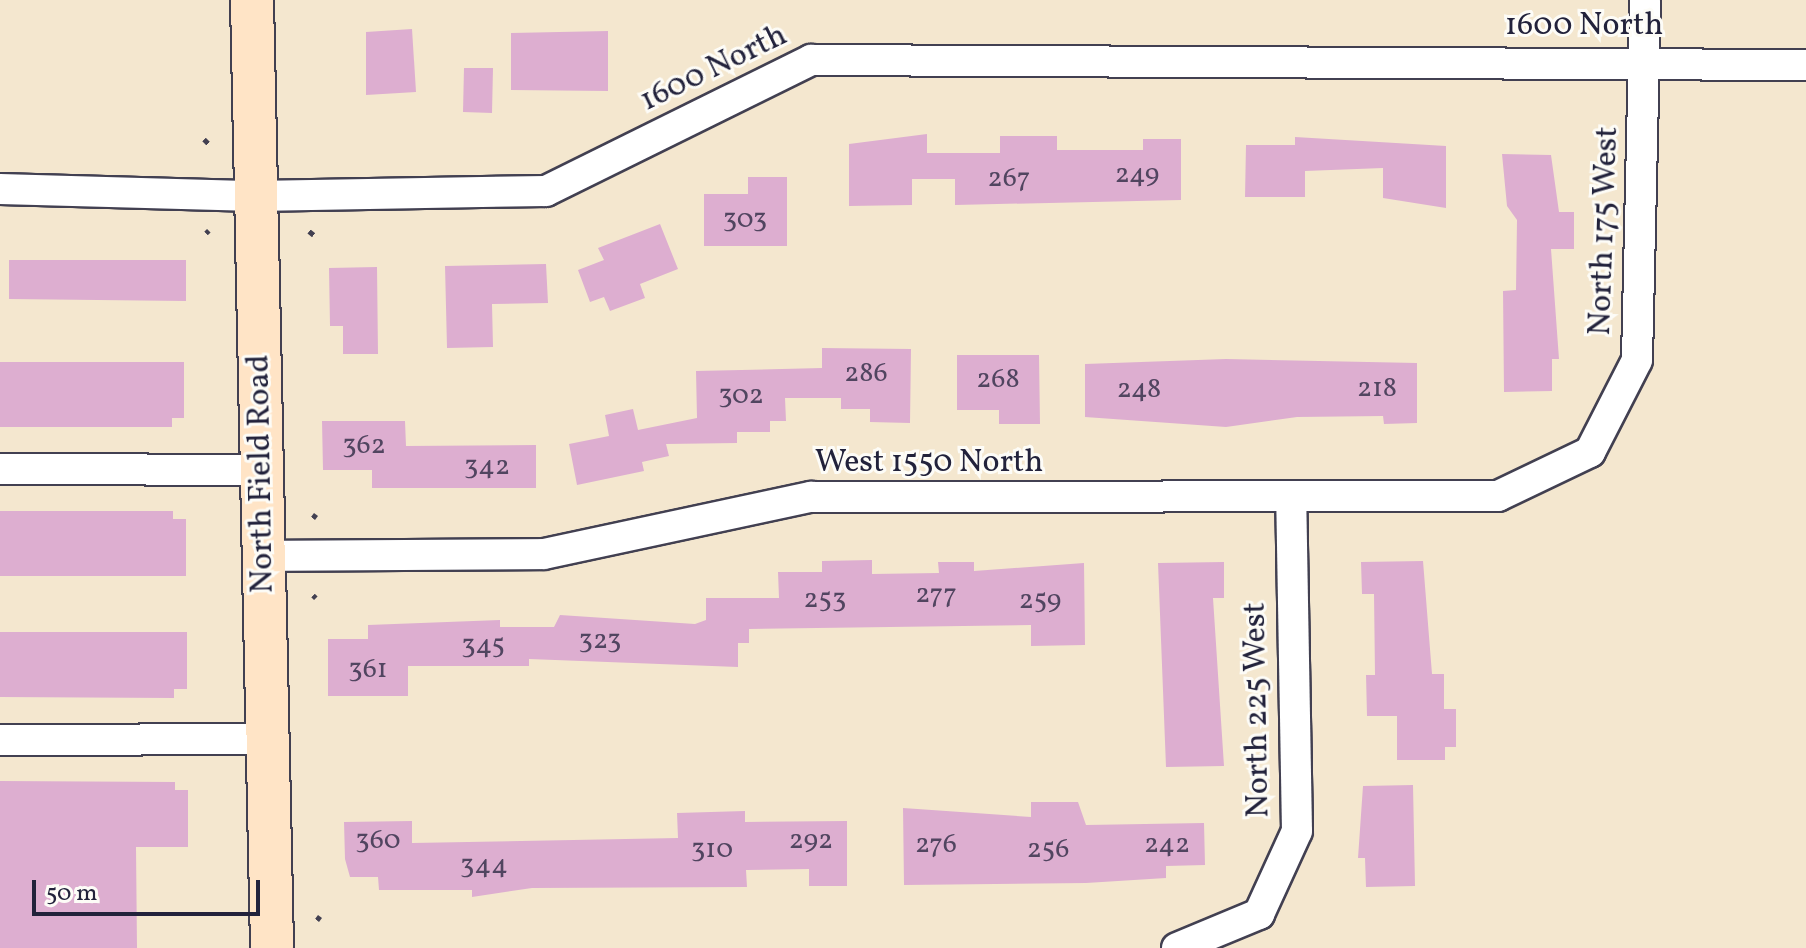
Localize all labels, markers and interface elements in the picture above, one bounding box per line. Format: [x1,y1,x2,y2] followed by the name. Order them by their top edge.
[1505,7,1663,45] street label: 1600 North
[634,17,794,121] street label: 1600 North
[1582,125,1628,337] street label: North 175 West
[1115,158,1159,192] house number: 249
[988,162,1030,196] house number: 267
[723,203,767,237] house number: 303
[241,354,283,594] street label: North Field Road
[844,357,888,391] house number: 286
[976,363,1020,397] house number: 268
[1357,372,1397,406] house number: 218
[1117,373,1161,407] house number: 248
[718,379,764,413] house number: 302
[342,429,386,463] house number: 362
[815,444,1043,482] street label: West 1550 North
[464,450,510,484] house number: 342
[915,578,957,612] house number: 277
[804,583,846,617] house number: 253
[1019,584,1061,618] house number: 259
[1237,601,1279,819] street label: North 225 West
[579,624,621,658] house number: 323
[461,629,505,663] house number: 345
[348,653,388,687] house number: 361
[355,824,401,858] house number: 360
[789,824,833,858] house number: 292
[915,828,957,862] house number: 276
[1144,828,1190,862] house number: 242
[691,833,733,867] house number: 310
[1027,833,1069,867] house number: 256
[460,849,508,883] house number: 344
[36,864,264,914] scale bar
[46,877,98,911] text: 50 m

